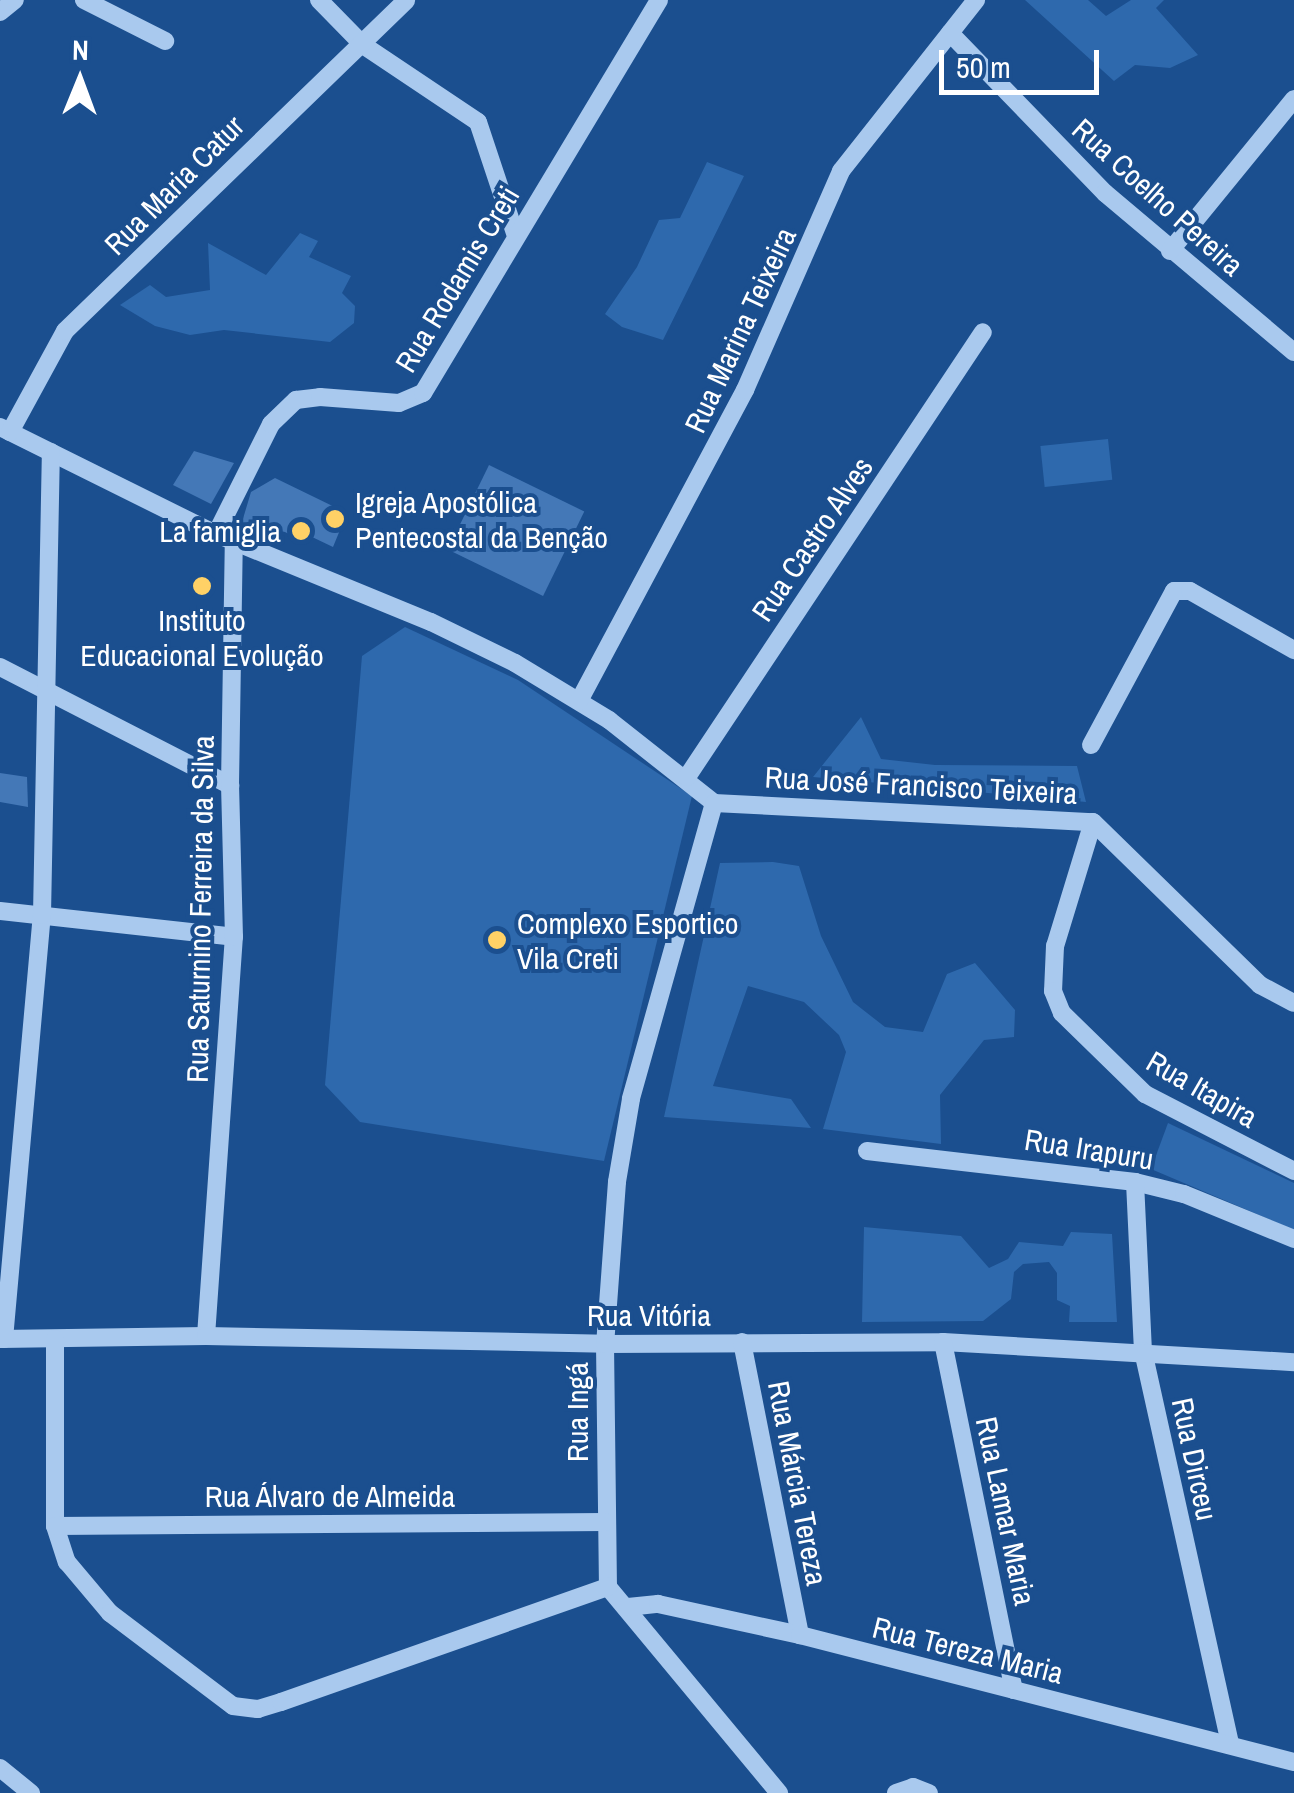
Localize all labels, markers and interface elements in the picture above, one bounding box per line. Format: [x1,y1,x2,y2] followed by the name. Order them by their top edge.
[30,30,130,130] north arrow
[944,30,1104,92] scale bar
[72,31,89,69] text: N
[956,47,1011,87] text: 50 m
[97,108,251,262] street label: Rua Maria Catur
[1065,111,1251,283] street label: Rua Coelho Pereira
[387,179,527,379] street label: Rua Rodamis Creti
[677,221,803,439] street label: Rua Marina Teixeira
[744,450,880,628] street label: Rua Castro Alves
[355,484,608,554] place label: Igreja Apostólica Pentecostal da Benção
[324,508,346,530] marker: Igreja Apostólica Pentecostal da Benção
[159,513,281,549] place label: La famiglia
[290,520,312,542] marker: La famiglia
[191,575,213,597] marker: Instituto Educacional Evolução
[80,602,324,672] place label: Instituto Educacional Evolução
[179,735,221,1083] street label: Rua Saturnino Ferreira da Silva
[764,759,1078,811] street label: Rua José Francisco Teixeira
[517,905,738,976] place label: Complexo Esportico Vila Creti
[486,929,508,951] marker: Complexo Esportico Vila Creti
[1140,1043,1264,1135] street label: Rua Itapira
[1022,1121,1156,1177] street label: Rua Irapuru
[587,1297,711,1333] street label: Rua Vitória
[559,1362,595,1462] street label: Rua Ingá
[761,1378,835,1588] street label: Rua Márcia Tereza
[1164,1394,1226,1524] street label: Rua Dirceu
[968,1414,1044,1608] street label: Rua Lamar Maria
[204,1478,456,1514] street label: Rua Álvaro de Almeida
[869,1609,1067,1691] street label: Rua Tereza Maria

